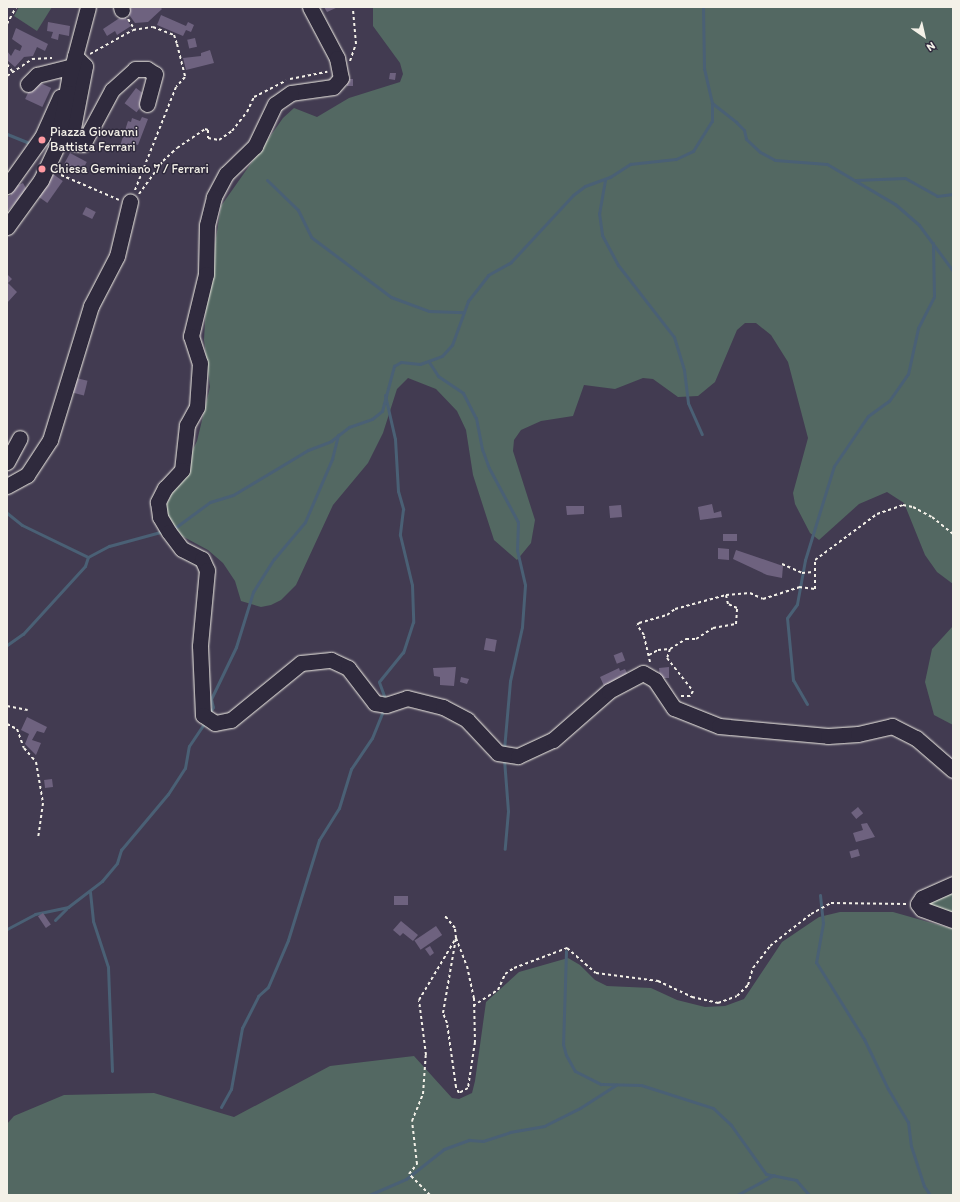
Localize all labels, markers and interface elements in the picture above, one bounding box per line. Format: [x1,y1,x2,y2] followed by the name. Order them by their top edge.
[904,16,944,56] north arrow
[924,39,938,54] text: N
[50,125,138,156] place label: Piazza Giovanni Battista Ferrari
[37,135,47,145] marker: Piazza Giovanni Battista Ferrari
[50,161,209,177] place label: Chiesa Geminiano 7 / Ferrari
[37,164,47,174] marker: Chiesa Geminiano 7 / Ferrari

